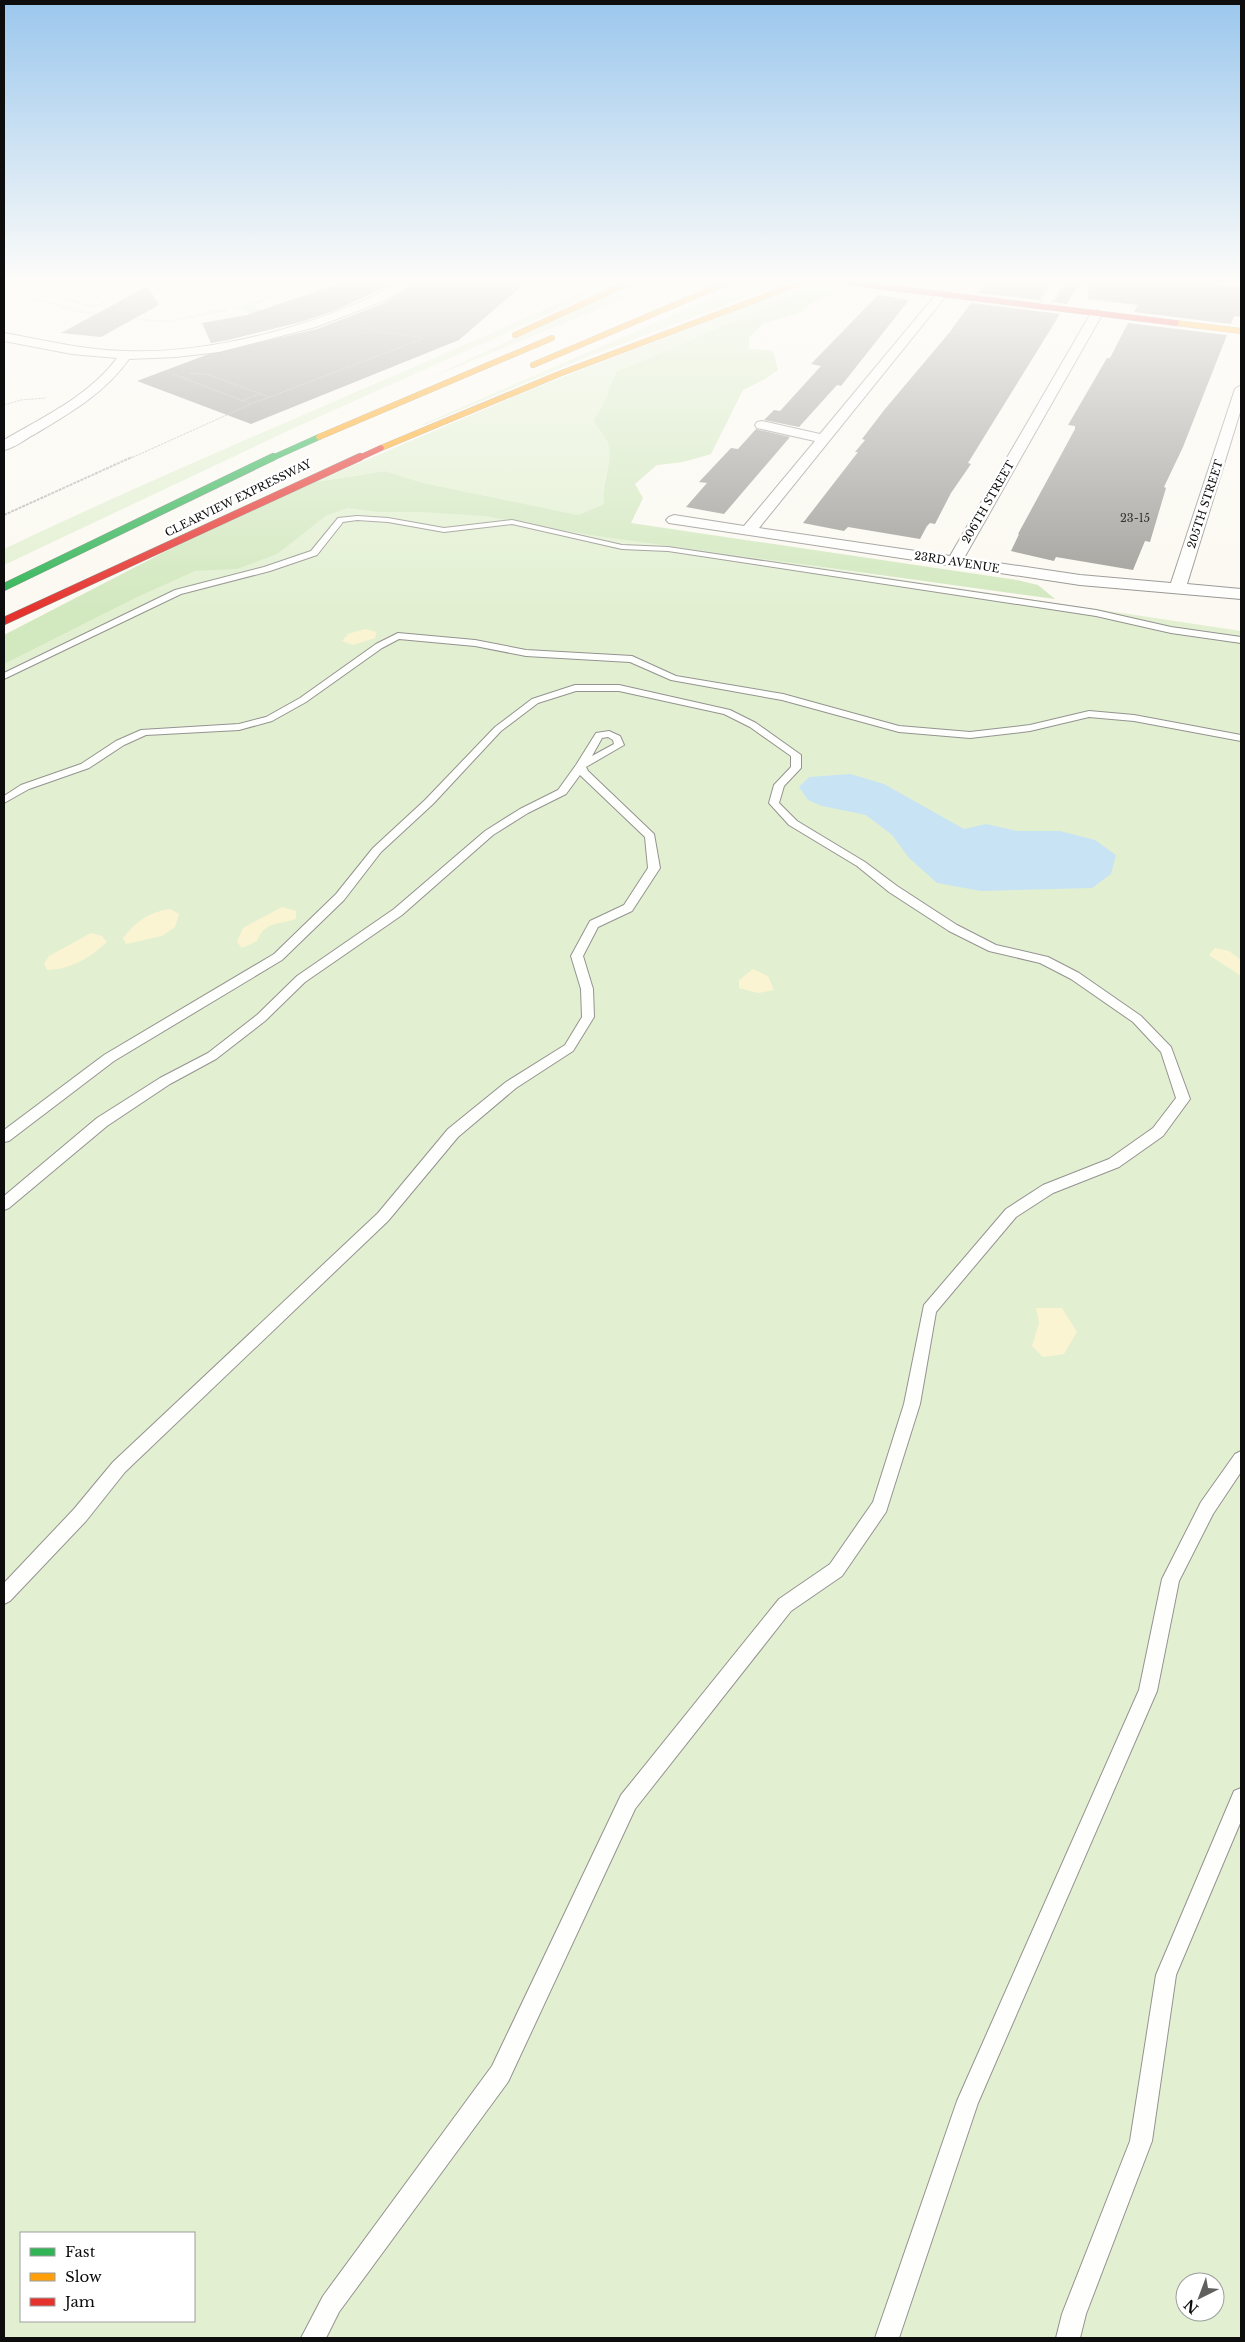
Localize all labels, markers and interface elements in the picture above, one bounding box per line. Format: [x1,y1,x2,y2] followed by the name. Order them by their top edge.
[162,456,314,540] street label: CLEARVIEW EXPRESSWAY
[959,458,1017,546] street label: 206TH STREET
[1184,458,1226,550] street label: 205TH STREET
[1120,511,1150,525] house number: 23-15
[913,548,1001,576] street label: 23RD AVENUE
[20,2232,195,2322] legend
[65,2242,96,2261] text: Fast
[65,2267,102,2286] text: Slow
[1175,2272,1225,2322] north arrow
[63,2292,95,2311] text: Jam
[1180,2296,1202,2318] text: N

